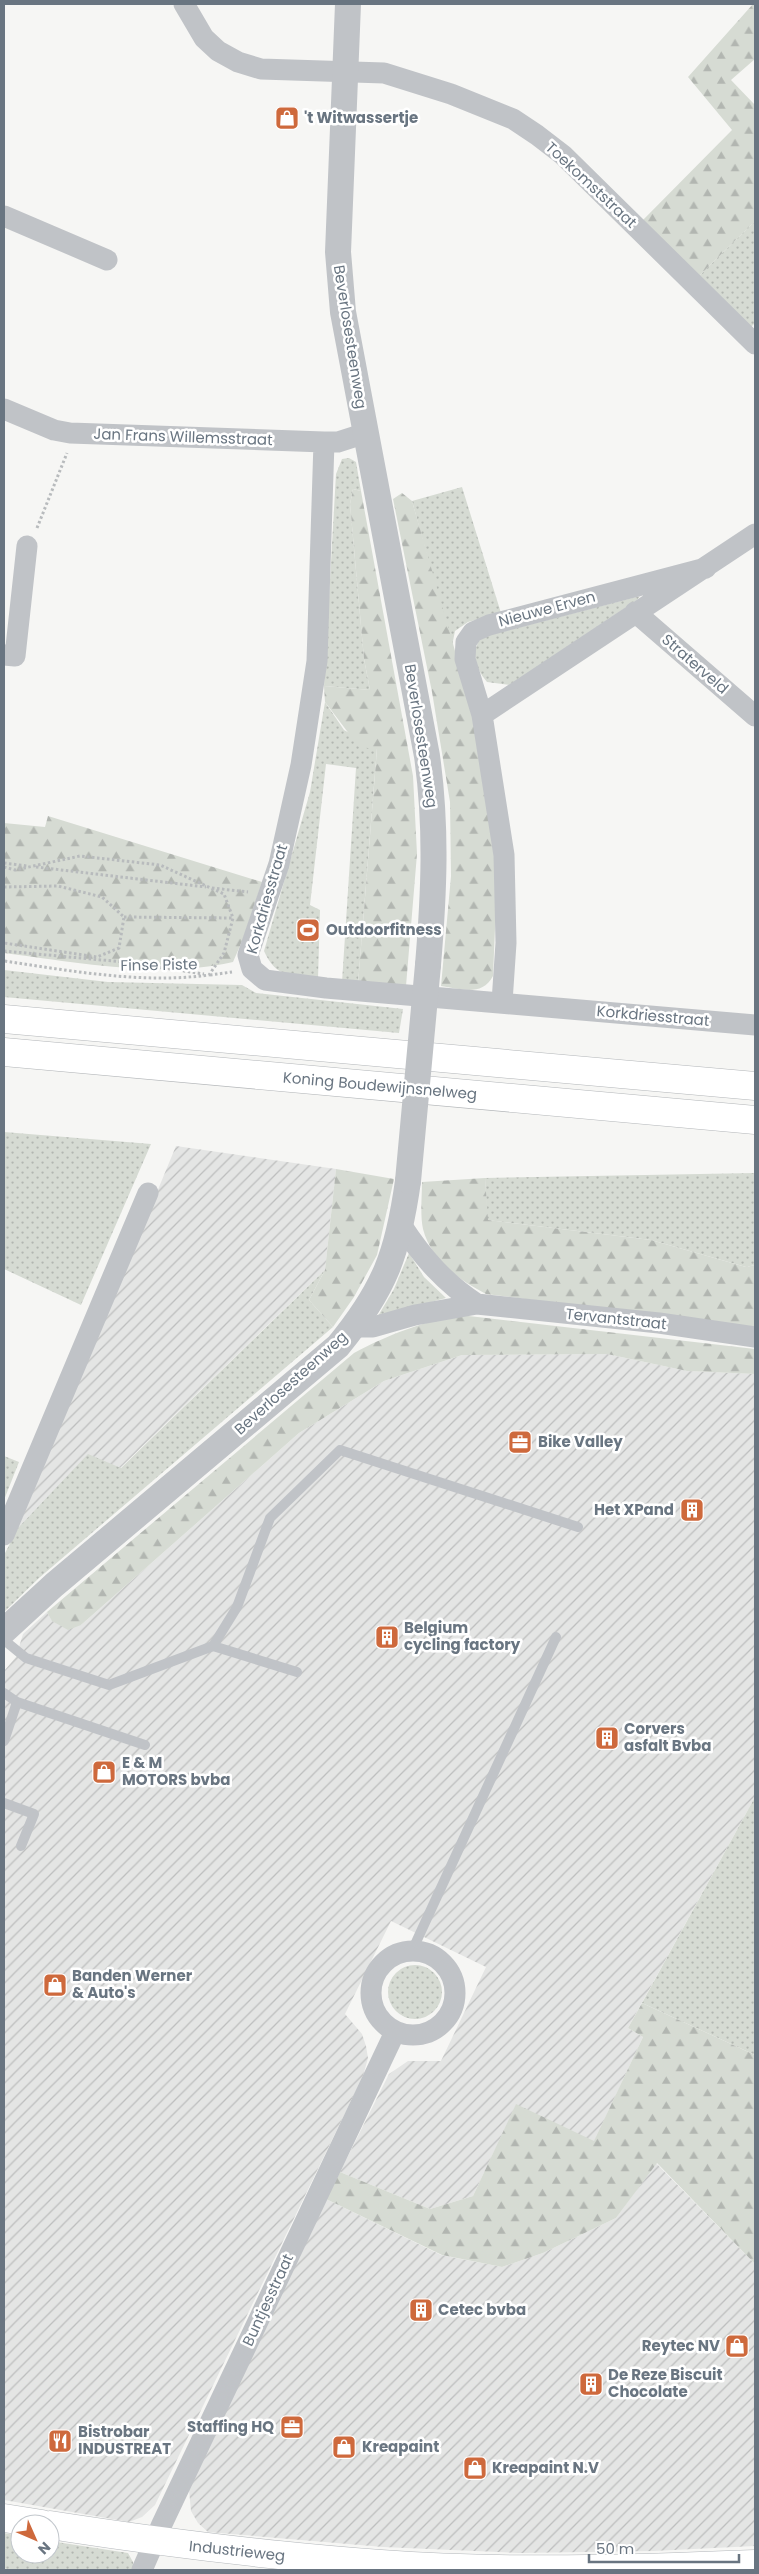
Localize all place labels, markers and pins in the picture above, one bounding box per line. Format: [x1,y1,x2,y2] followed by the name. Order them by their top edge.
[274,105,300,131] shop icon: 't Witwassertje
[304,107,418,128] place label: 't Witwassertje
[295,917,321,943] sports icon: Outdoorfitness
[326,919,442,940] place label: Outdoorfitness
[507,1429,533,1455] office icon: Bike Valley
[538,1431,623,1452] place label: Bike Valley
[679,1497,705,1523] building icon: Het XPand
[594,1499,674,1520] place label: Het XPand
[404,1617,521,1655] place label: Belgium cycling factory
[374,1624,400,1650] building icon: Belgium cycling factory
[624,1718,711,1756] place label: Corvers asfalt Bvba
[594,1725,620,1751] building icon: Corvers asfalt Bvba
[122,1752,230,1790] place label: E & M MOTORS bvba
[91,1759,117,1785] shop icon: E & M MOTORS bvba
[72,1965,193,2003] place label: Banden Werner & Auto's
[42,1972,68,1998] shop icon: Banden Werner & Auto's
[408,2297,434,2323] building icon: Cetec bvba
[438,2299,526,2320] place label: Cetec bvba
[724,2333,750,2359] shop icon: Reytec NV
[642,2335,720,2356] place label: Reytec NV
[608,2364,723,2402] place label: De Reze Biscuit Chocolate
[578,2371,604,2397] building icon: De Reze Biscuit Chocolate
[279,2414,305,2440] office icon: Staffing HQ
[187,2416,274,2437] place label: Staffing HQ
[78,2421,171,2459] place label: Bistrobar INDUSTREAT
[47,2428,73,2454] restaurant icon: Bistrobar INDUSTREAT
[331,2434,357,2460] shop icon: Kreapaint
[362,2436,439,2457] place label: Kreapaint
[462,2455,488,2481] shop icon: Kreapaint N.V
[492,2457,599,2478] place label: Kreapaint N.V

